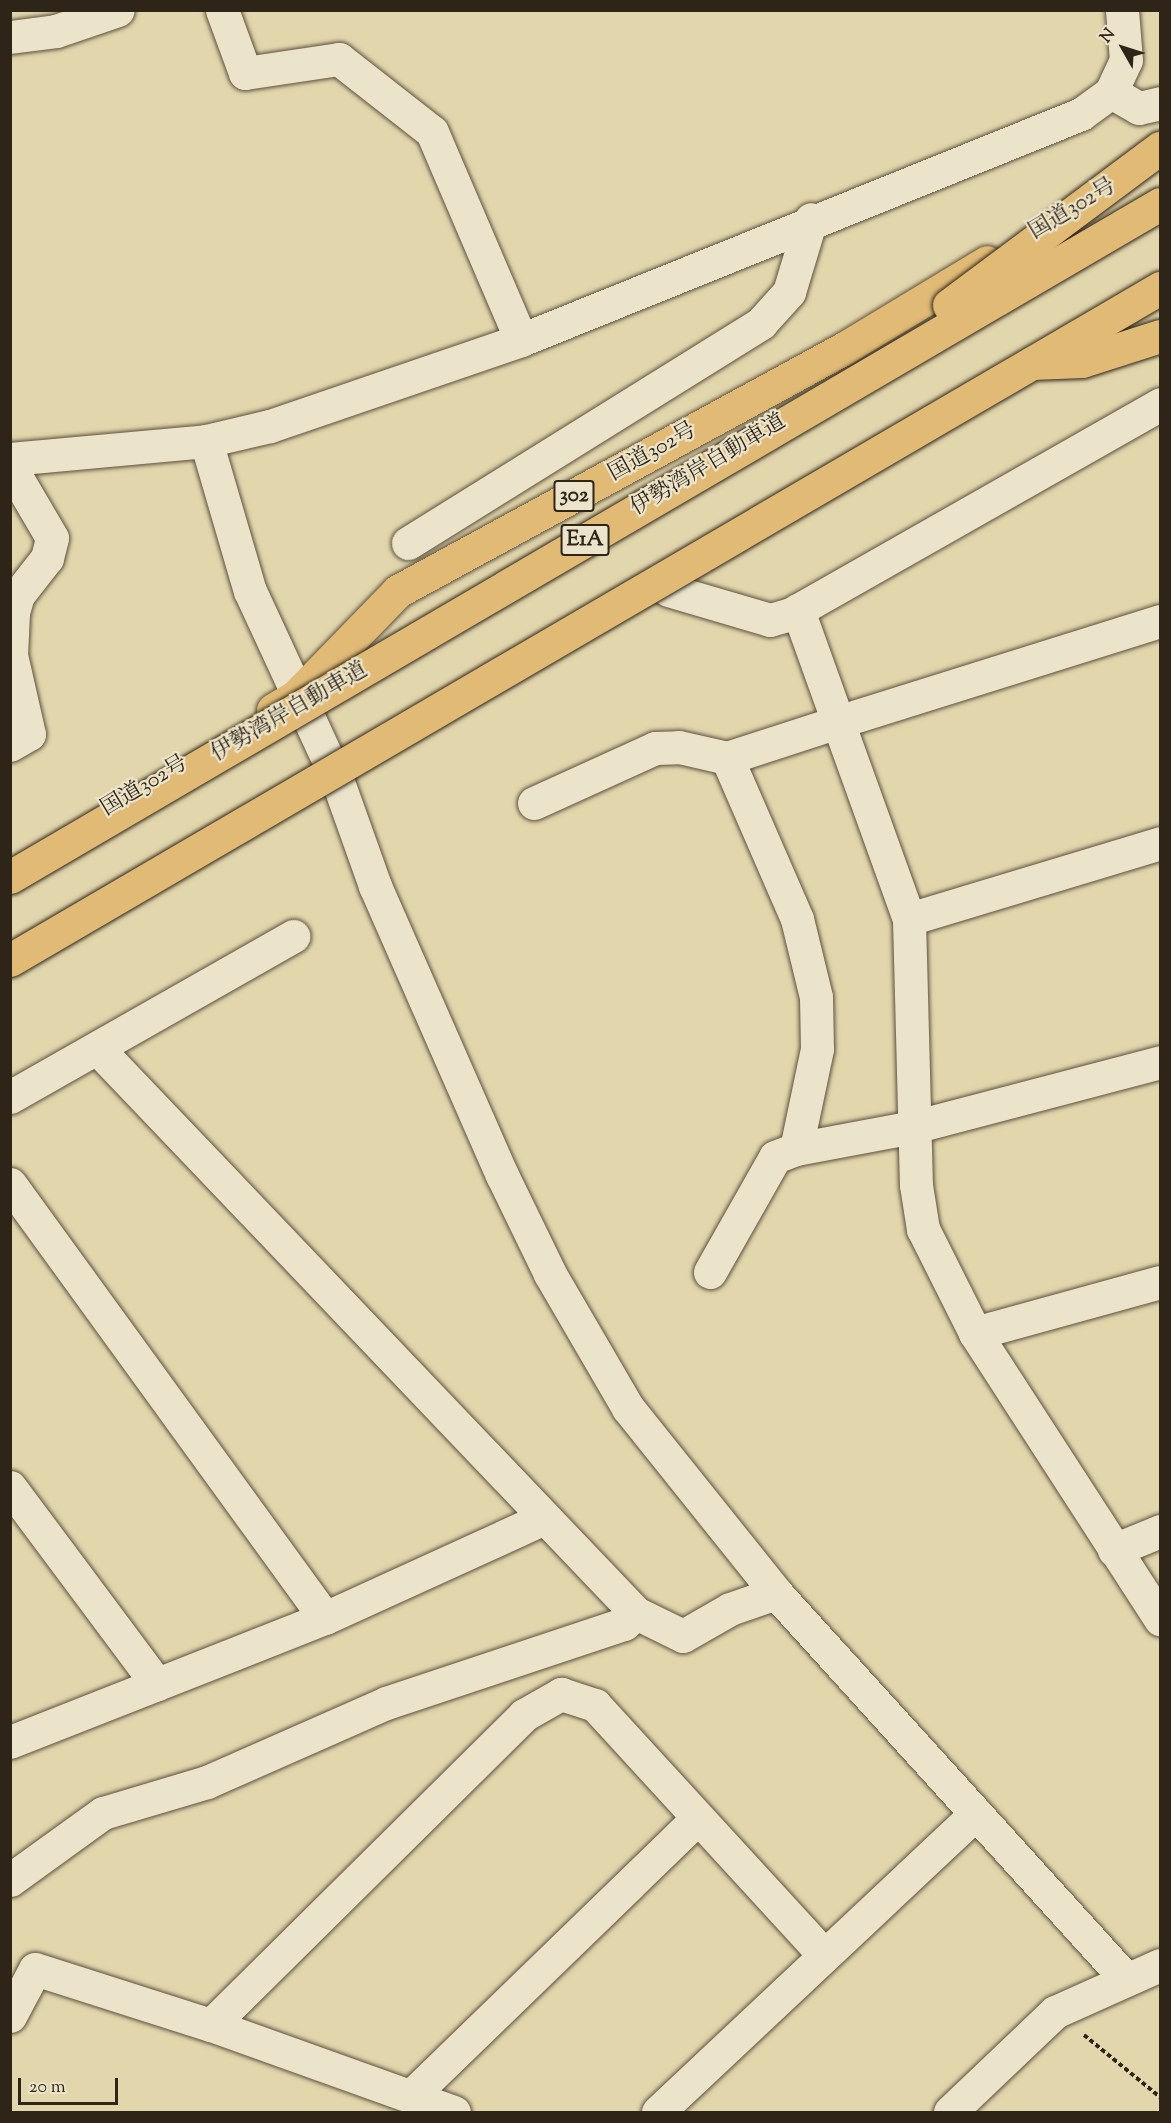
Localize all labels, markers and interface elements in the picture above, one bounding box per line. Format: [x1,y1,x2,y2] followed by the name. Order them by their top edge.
[1093,18,1153,78] north arrow
[1096,24,1122,49] text: N
[1025,174,1121,246] street label: 国道302号
[627,409,791,523] street label: 伊勢湾岸自動車道
[604,418,702,488] street label: 国道302号
[553,478,595,514] road number: 302
[560,522,610,558] road number: E1A
[207,658,373,768] street label: 伊勢湾岸自動車道
[97,751,193,823] street label: 国道302号
[21,2066,122,2104] scale bar
[29,2075,66,2101] text: 20 m

